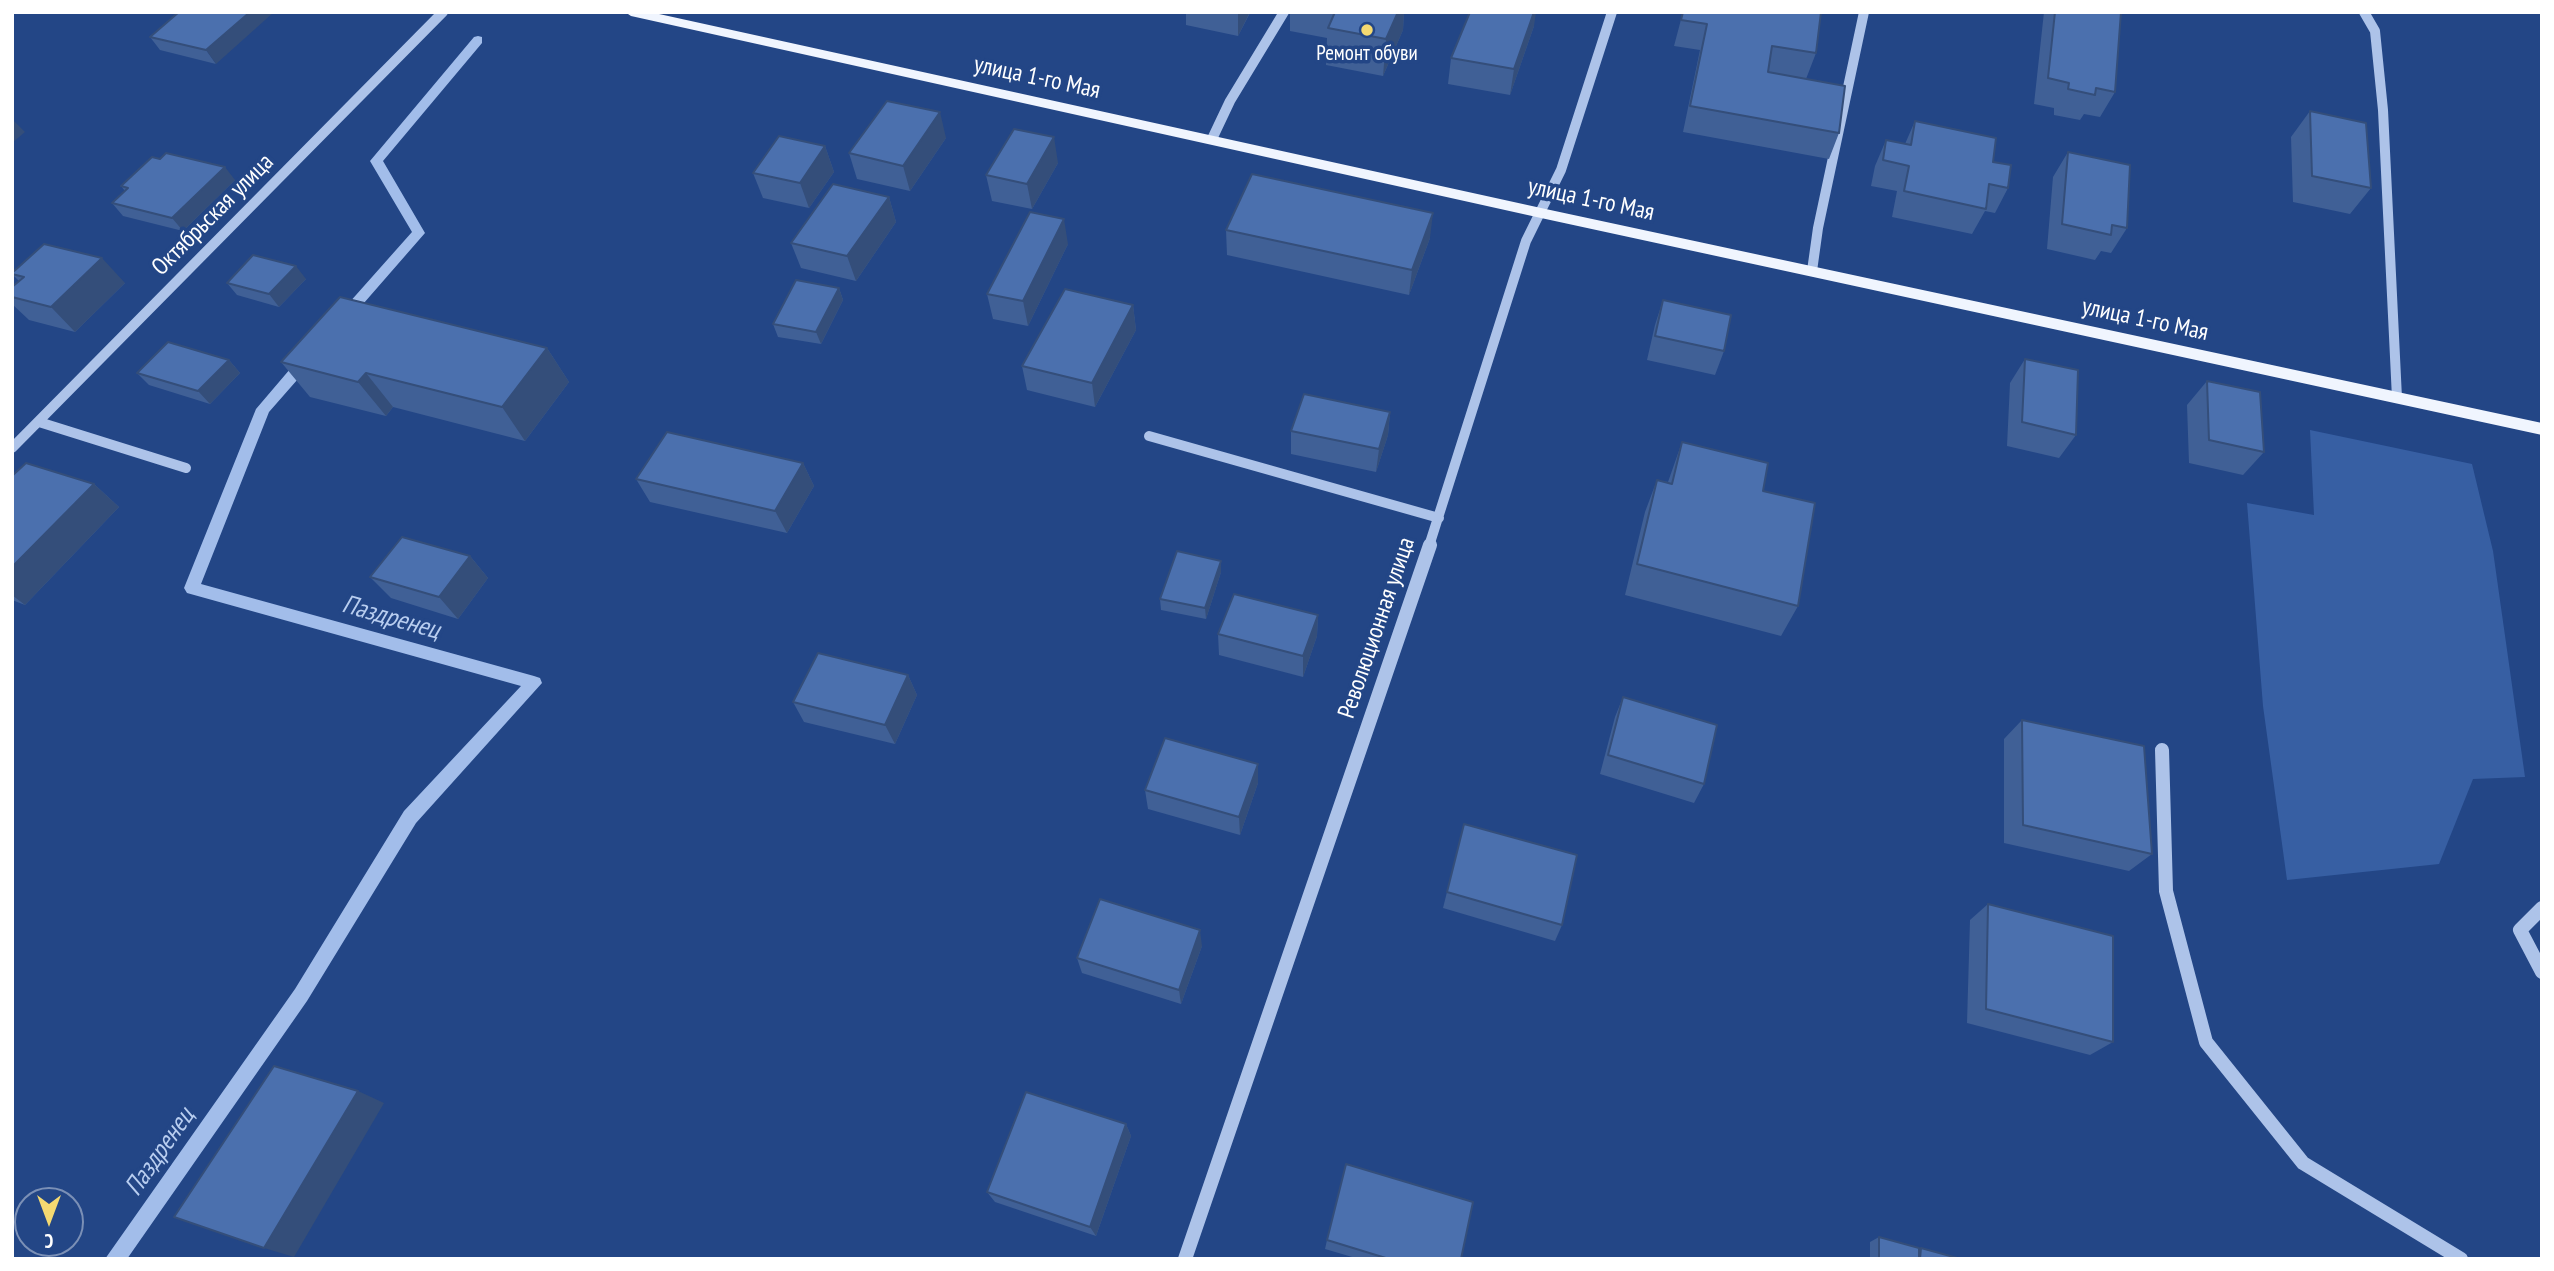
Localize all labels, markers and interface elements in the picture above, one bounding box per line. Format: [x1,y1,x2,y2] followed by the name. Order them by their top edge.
[1359,22,1375,38] marker: Ремонт обуви
[1316,41,1418,67] place label: Ремонт обуви
[971,51,1103,105] street label: улица 1-го Мая
[146,148,280,282] street label: Октябрьская улица
[1525,173,1657,227] street label: улица 1-го Мая
[2079,293,2211,347] street label: улица 1-го Мая
[1333,534,1421,722] street label: Революционная улица
[339,589,443,647] water label: Паздренец
[118,1102,202,1202] water label: Паздренец
[14,1187,84,1257] north arrow
[45,1229,53,1253] text: С

